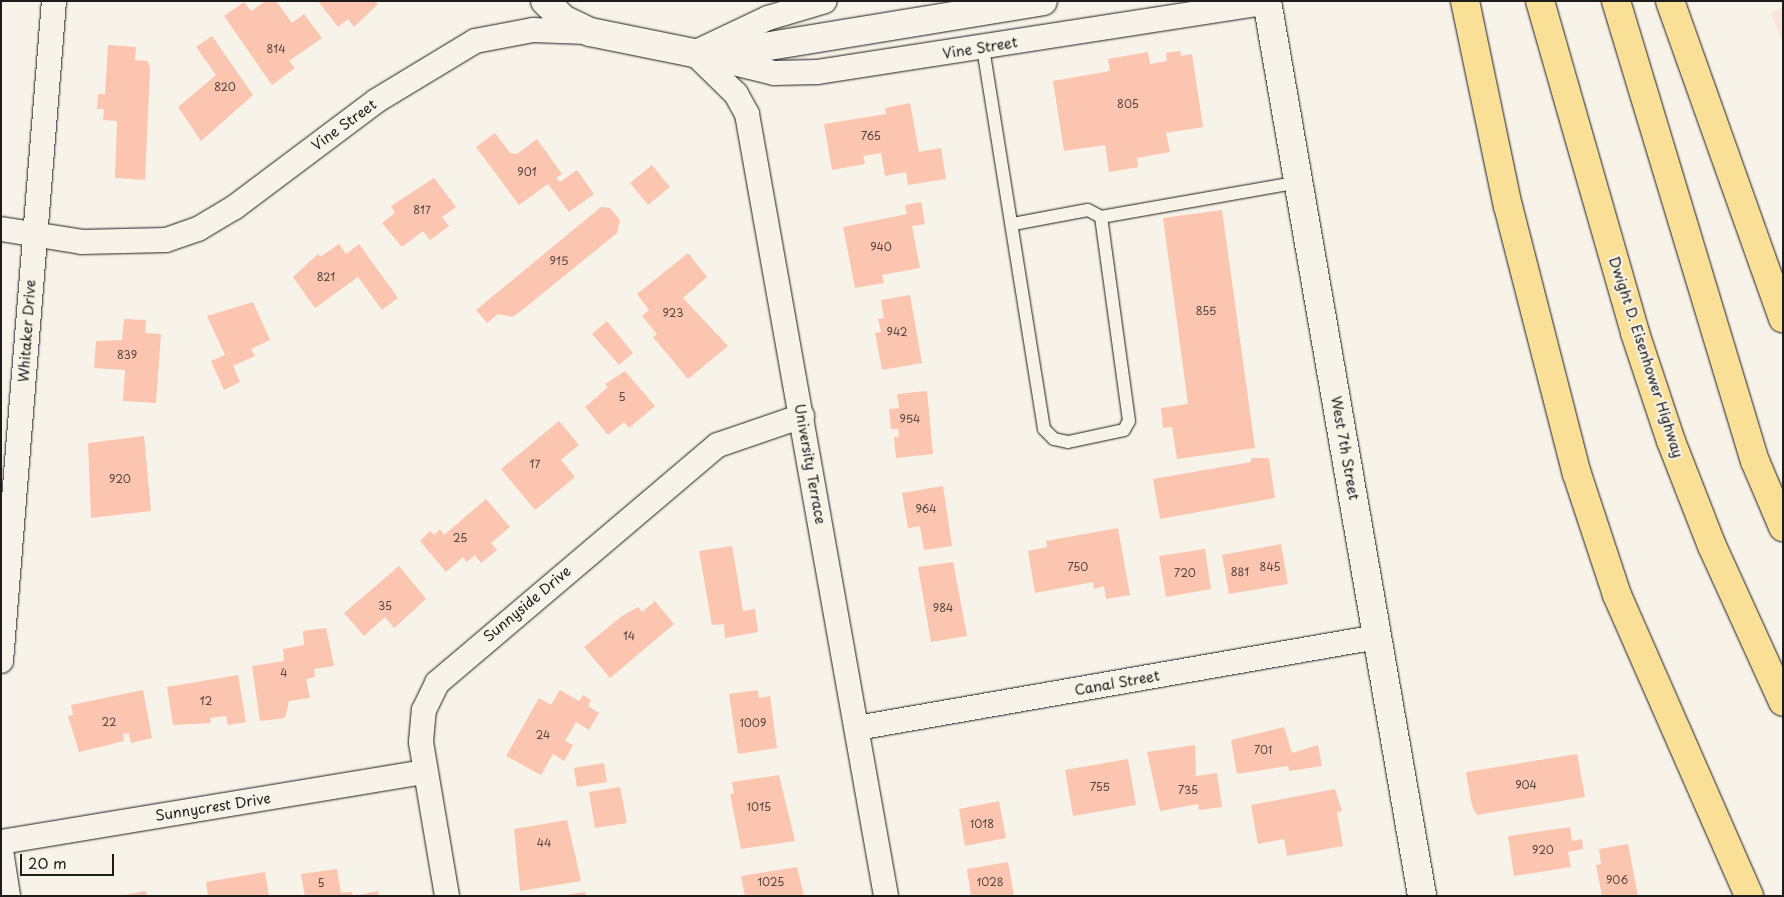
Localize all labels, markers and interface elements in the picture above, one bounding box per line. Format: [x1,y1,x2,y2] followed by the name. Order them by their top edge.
[941,34,1019,62] street label: Vine Street
[267,42,285,56] house number: 814
[214,80,236,94] house number: 820
[308,96,380,154] street label: Vine Street
[1117,97,1139,111] house number: 805
[861,129,881,143] house number: 765
[517,165,537,179] house number: 901
[413,203,431,217] house number: 817
[870,240,892,254] house number: 940
[550,254,568,268] house number: 915
[1605,254,1687,460] street label: Dwight D. Eisenhower Highway
[317,270,335,284] house number: 821
[15,279,39,383] street label: Whitaker Drive
[1196,304,1216,318] house number: 855
[662,306,684,320] house number: 923
[886,325,908,339] house number: 942
[117,348,137,362] house number: 839
[618,390,626,404] house number: 5
[1328,395,1362,501] street label: West 7th Street
[791,402,829,526] street label: University Terrace
[900,412,920,426] house number: 954
[530,457,540,471] house number: 17
[109,472,131,486] house number: 920
[915,502,937,516] house number: 964
[453,531,467,545] house number: 25
[1068,560,1088,574] house number: 750
[1260,560,1280,574] house number: 845
[480,563,574,645] street label: Sunnyside Drive
[1231,565,1249,579] house number: 881
[1174,566,1196,580] house number: 720
[378,599,392,613] house number: 35
[933,601,953,615] house number: 984
[623,629,635,643] house number: 14
[280,666,288,680] house number: 4
[1073,667,1161,699] street label: Canal Street
[200,694,212,708] house number: 12
[102,715,116,729] house number: 22
[740,716,766,730] house number: 1009
[536,728,550,742] house number: 24
[1254,743,1272,757] house number: 701
[1515,778,1537,792] house number: 904
[1090,780,1110,794] house number: 755
[1178,783,1198,797] house number: 735
[154,790,272,824] street label: Sunnycrest Drive
[747,800,771,814] house number: 1015
[970,817,994,831] house number: 1018
[537,836,551,850] house number: 44
[1532,843,1554,857] house number: 920
[22,844,116,876] scale bar
[28,851,67,874] text: 20 m
[1606,873,1628,887] house number: 906
[758,875,784,889] house number: 1025
[976,875,1004,889] house number: 1028
[317,876,325,890] house number: 5

